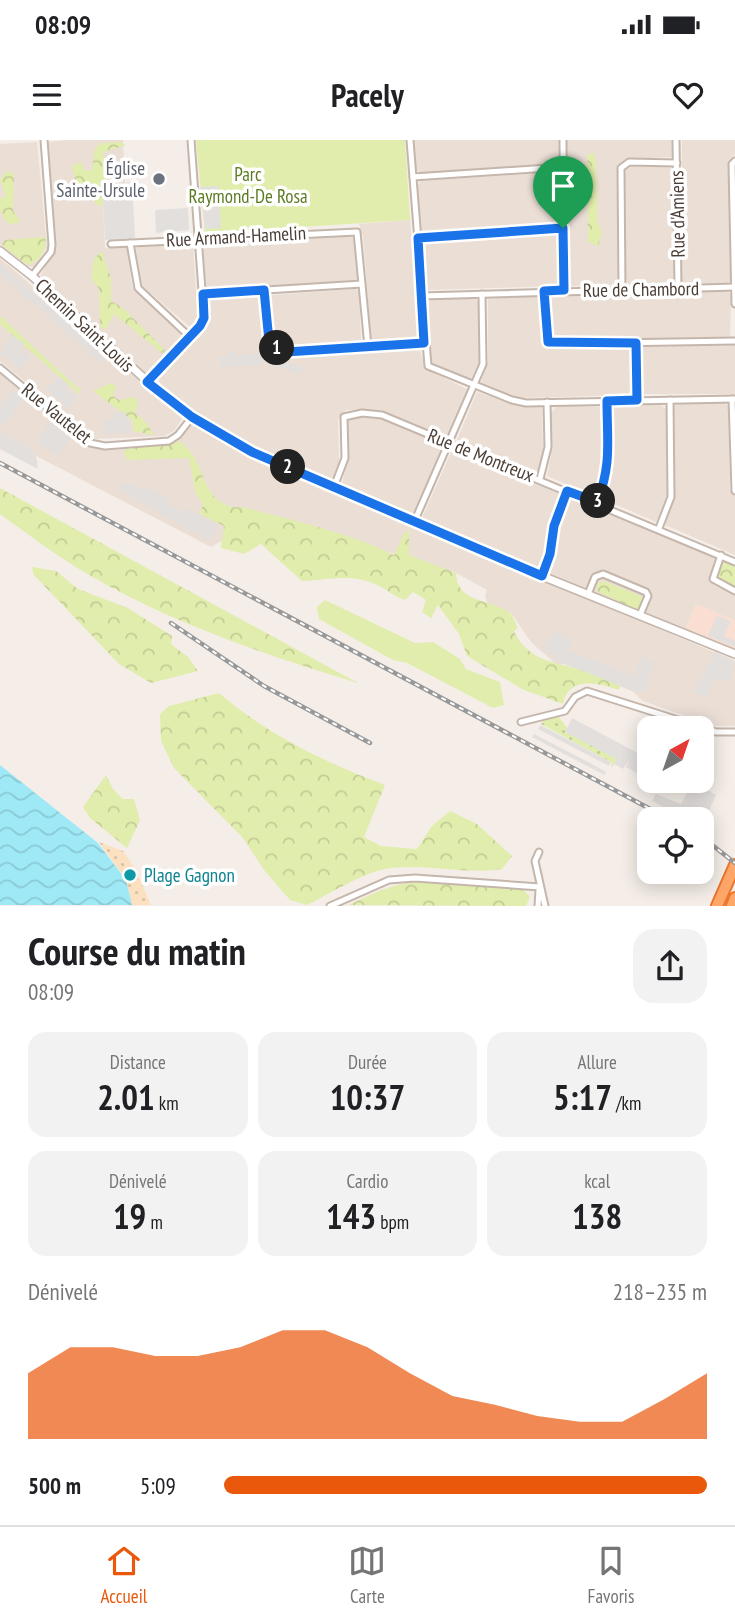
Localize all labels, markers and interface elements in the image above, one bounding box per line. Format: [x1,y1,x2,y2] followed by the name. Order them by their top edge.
[35,8,91,41] text: 08:09
[331,74,404,116] text: Pacely
[28,76,66,114] icon: menu
[669,76,707,114] icon: heart
[56,156,145,202] place label: Église Sainte-Ursule
[533,156,593,228] pin
[189,162,308,208] park label: Parc Raymond-De Rosa
[544,167,582,205] icon: arrive
[664,170,690,258] street label: Rue d'Amiens
[151,171,167,187] marker: Église Sainte-Ursule
[166,220,306,252] street label: Rue Armand-Hamelin
[31,273,139,377] street label: Chemin Saint-Louis
[583,276,699,302] street label: Rue de Chambord
[260,330,294,366] pin: 1
[272,335,281,359] text: 1
[17,378,97,449] street label: Rue Vautelet
[424,423,538,487] street label: Rue de Montreux
[270,450,306,484] pin: 2
[283,454,292,478] text: 2
[580,484,616,518] pin: 3
[593,488,602,512] text: 3
[637,716,714,793] north arrow
[637,716,714,884] map controls
[637,807,714,884] button: locate
[144,863,235,887] place label: Plage Gagnon
[122,867,138,883] marker: Plage Gagnon
[28,926,246,975] text: Course du matin
[633,929,707,1003] button: share
[28,977,74,1006] text: 08:09
[110,1050,166,1074] text: Distance
[348,1050,387,1074] text: Durée
[578,1050,617,1074] text: Allure
[97,1074,155,1120] text: 2.01
[330,1074,405,1120] text: 10:37
[553,1074,612,1120] text: 5:17
[155,1091,179,1115] text: km
[612,1091,641,1115] text: /km
[109,1169,167,1193] text: Dénivelé
[347,1169,388,1193] text: Cardio
[584,1169,610,1193] text: kcal
[113,1193,146,1239] text: 19
[326,1193,376,1239] text: 143
[572,1193,622,1239] text: 138
[146,1210,163,1234] text: m
[376,1210,409,1234] text: bpm
[28,1277,98,1306] text: Dénivelé
[613,1277,707,1306] text: 218–235 m
[28,1471,81,1500] text: 500 m
[140,1471,176,1500] text: 5:09
[101,1542,147,1608] tab: Accueil
[348,1542,386,1608] tab: Carte
[588,1542,634,1608] tab: Favoris

